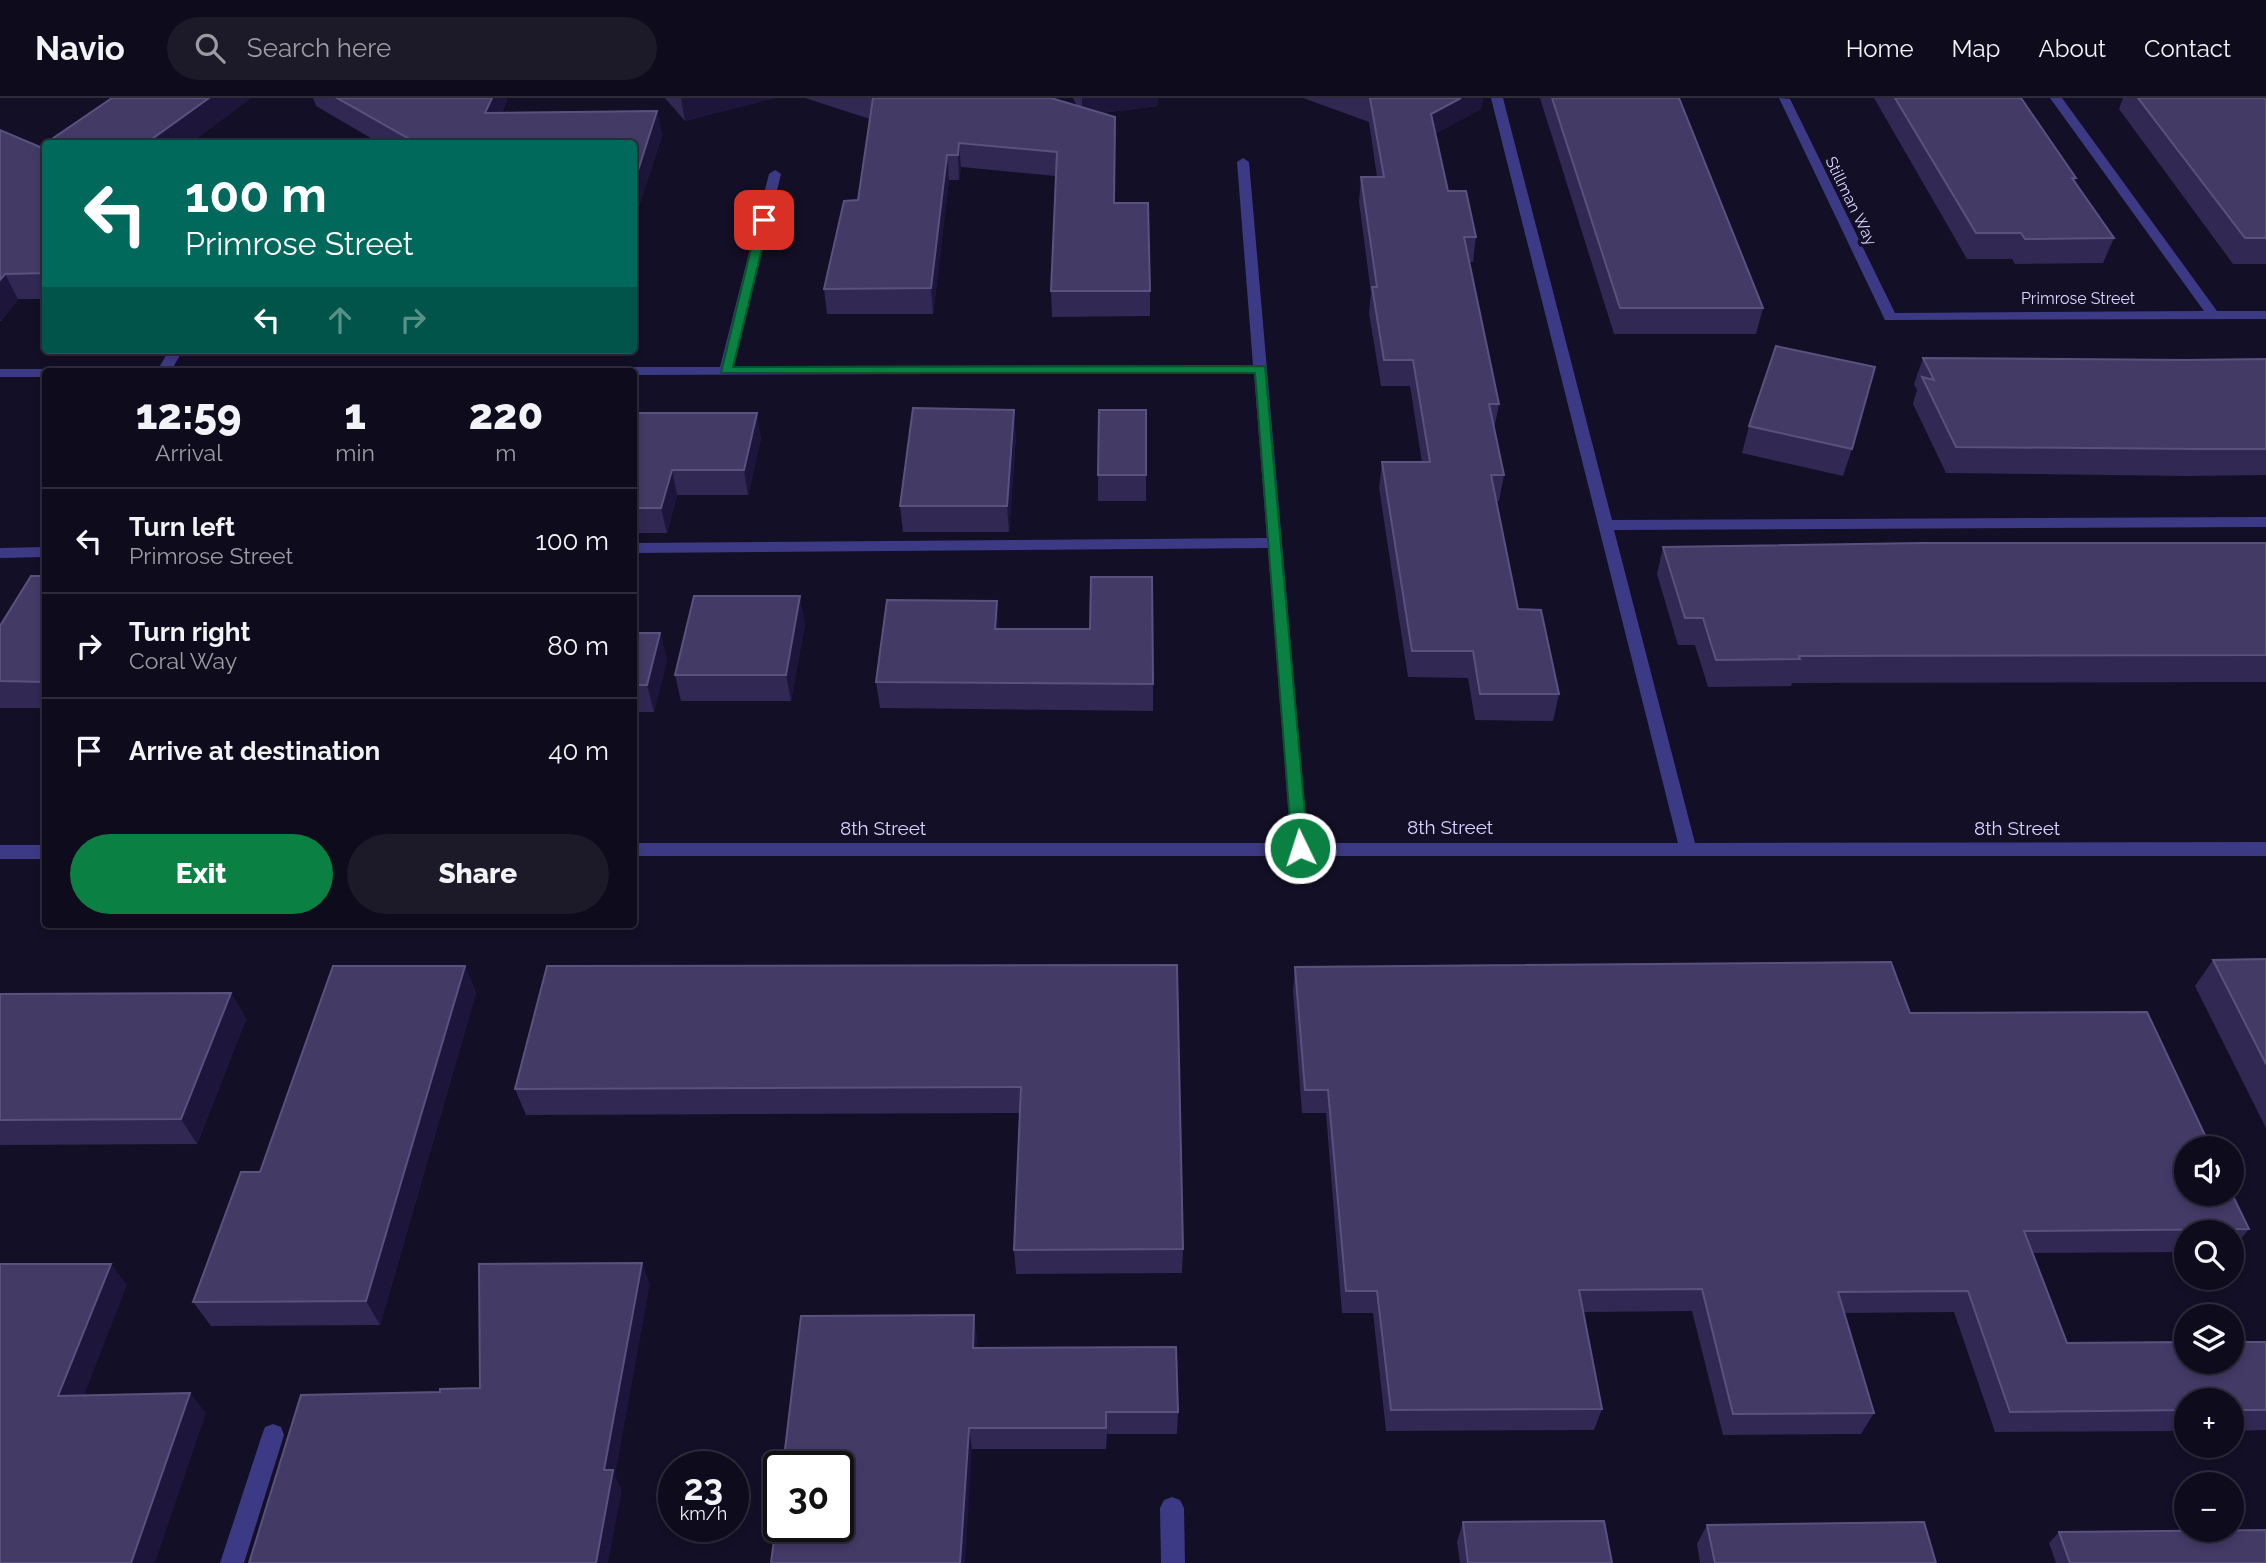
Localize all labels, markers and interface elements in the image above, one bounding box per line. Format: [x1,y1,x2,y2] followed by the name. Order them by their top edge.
[167,17,657,80] search box
[35,29,125,68] text: Navio
[191,29,229,67] icon: search
[247,33,391,63] text: Search here
[1846,34,1914,63] text: Home
[1952,34,2000,63] text: Map
[2038,34,2106,63] text: About
[2144,34,2231,63] text: Contact
[1821,153,1881,249] street label: Stillman Way
[185,166,327,223] text: 100 m
[70,168,161,259] icon: left
[734,190,794,250] pin
[745,201,783,239] icon: arrive
[185,225,413,262] text: Primrose Street
[2021,289,2136,308] street label: Primrose Street
[248,301,286,339] icon: left
[321,301,359,339] icon: ahead
[394,301,432,339] icon: right
[136,390,242,439] text: 12:59
[344,390,366,439] text: 1
[469,390,543,439] text: 220
[155,439,222,466] text: Arrival
[335,439,375,466] text: min
[495,439,517,466] text: m
[129,512,235,542] text: Turn left
[70,522,108,560] icon: left
[536,526,609,556] text: 100 m
[129,542,293,569] text: Primrose Street
[129,617,250,647] text: Turn right
[70,627,108,665] icon: right
[547,631,609,661] text: 80 m
[129,647,237,674] text: Coral Way
[70,732,108,770] icon: arrive
[129,736,380,766] text: Arrive at destination
[548,736,609,766] text: 40 m
[1263,811,1337,885] position arrow
[1407,816,1494,838] street label: 8th Street
[840,817,927,839] street label: 8th Street
[1974,817,2061,839] street label: 8th Street
[70,834,333,914] button: Exit
[347,834,609,914] button: Share
[2174,1136,2244,1542] map controls
[2174,1136,2244,1206] button: sound
[2174,1220,2244,1290] button: search
[2174,1304,2244,1374] button: layers
[2174,1388,2244,1458] button: +
[763,1451,854,1542] speed limit sign: 30
[684,1467,723,1508] text: 23
[2174,1472,2244,1542] button: −
[680,1503,727,1524] text: km/h

